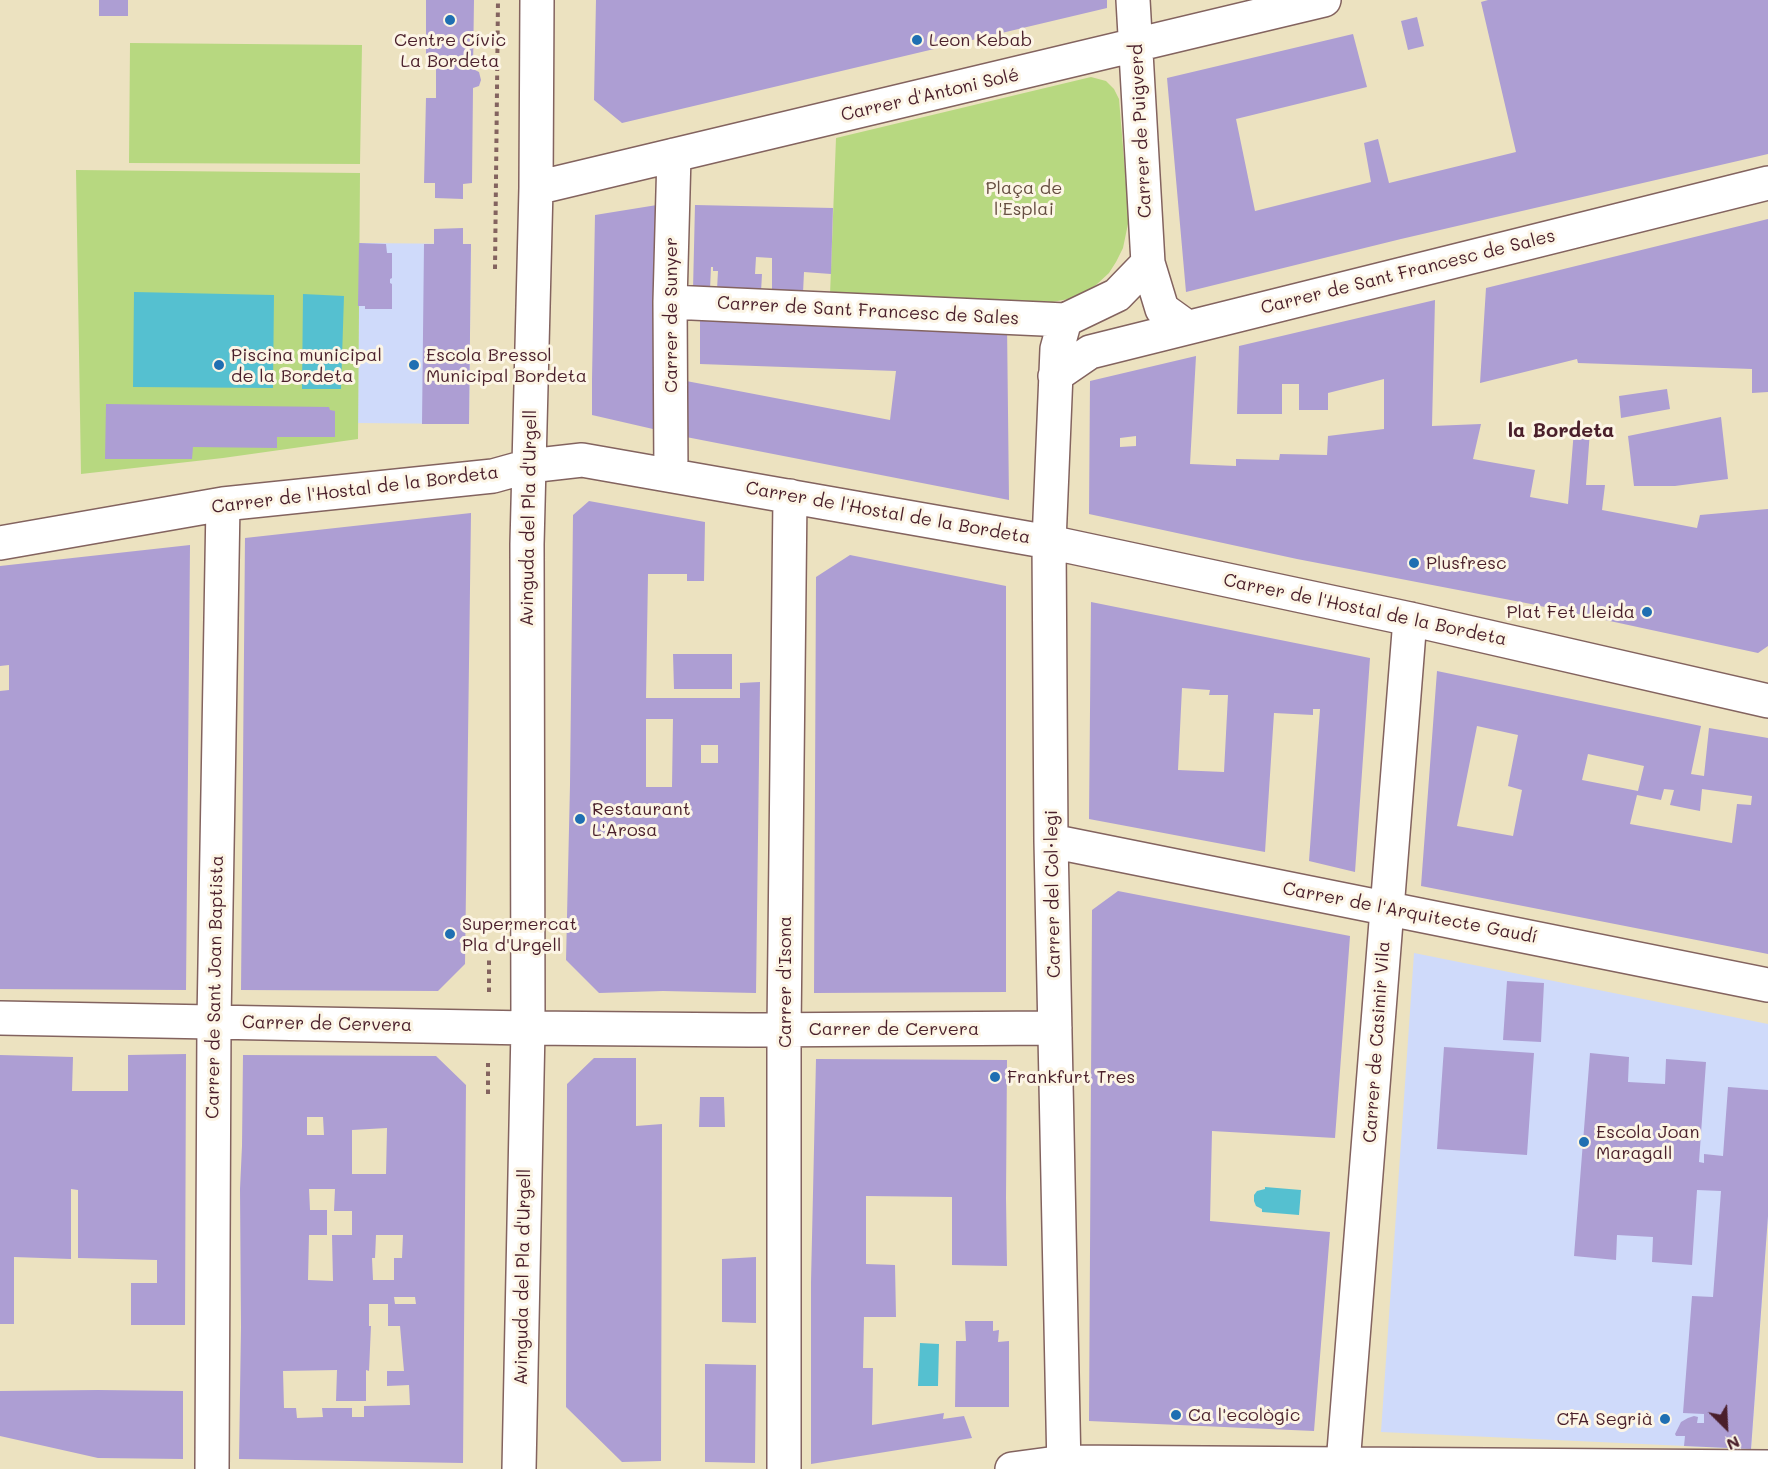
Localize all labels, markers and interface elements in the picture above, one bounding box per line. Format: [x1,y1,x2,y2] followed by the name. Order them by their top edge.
[443,13,457,27] marker: Centre Cívic La Bordeta
[394,29,506,72] place label: Centre Cívic La Bordeta
[929,29,1032,51] place label: Leon Kebab
[910,33,924,47] marker: Leon Kebab
[1126,43,1156,219] street label: Carrer de Puigverd
[839,64,1021,126] street label: Carrer d'Antoni Solé
[986,177,1062,219] park label: Plaça de l'Esplai
[1259,225,1557,319] street label: Carrer de Sant Francesc de Sales
[660,237,682,393] street label: Carrer de Sunyer
[716,292,1020,330] street label: Carrer de Sant Francesc de Sales
[231,344,382,386] place label: Piscina municipal de la Bordeta
[426,344,587,386] place label: Escola Bressol Municipal Bordeta
[212,358,226,372] marker: Piscina municipal de la Bordeta
[407,358,421,372] marker: Escola Bressol Municipal Bordeta
[516,409,542,627] street label: Avinguda del Pla d'Urgell
[1508,419,1614,443] district label: la Bordeta
[210,462,500,518] street label: Carrer de l'Hostal de la Bordeta
[744,477,1032,549] street label: Carrer de l'Hostal de la Bordeta
[1426,552,1507,574] place label: Plusfresc
[1407,556,1421,570] marker: Plusfresc
[1221,569,1509,651] street label: Carrer de l'Hostal de la Bordeta
[1506,601,1635,623] place label: Plat Fet Lleida
[1640,605,1654,619] marker: Plat Fet Lleida
[592,798,691,840] place label: Restaurant L'Arosa
[1041,810,1065,978] street label: Carrer del Col·legi
[573,812,587,826] marker: Restaurant L'Arosa
[202,855,228,1119] street label: Carrer de Sant Joan Baptista
[1281,878,1539,948] street label: Carrer de l'Arquitecte Gaudí
[462,913,578,956] place label: Supermercat Pla d'Urgell
[774,916,796,1048] street label: Carrer d'Isona
[443,927,457,941] marker: Supermercat Pla d'Urgell
[1359,940,1395,1144] street label: Carrer de Casimir Vila
[242,1012,412,1036] street label: Carrer de Cervera
[809,1018,979,1040] street label: Carrer de Cervera
[1007,1066,1135,1088] place label: Frankfurt Tres
[988,1070,1002,1084] marker: Frankfurt Tres
[1596,1121,1700,1164] place label: Escola Joan Maragall
[1577,1135,1591,1149] marker: Escola Joan Maragall
[510,1168,536,1386] street label: Avinguda del Pla d'Urgell
[1696,1397,1756,1457] north arrow
[1188,1404,1300,1426] place label: Ca l'ecològic
[1169,1408,1183,1422] marker: Ca l'ecològic
[1556,1408,1653,1430] place label: CFA Segrià
[1658,1412,1672,1426] marker: CFA Segrià
[1724,1432,1743,1456] text: N

